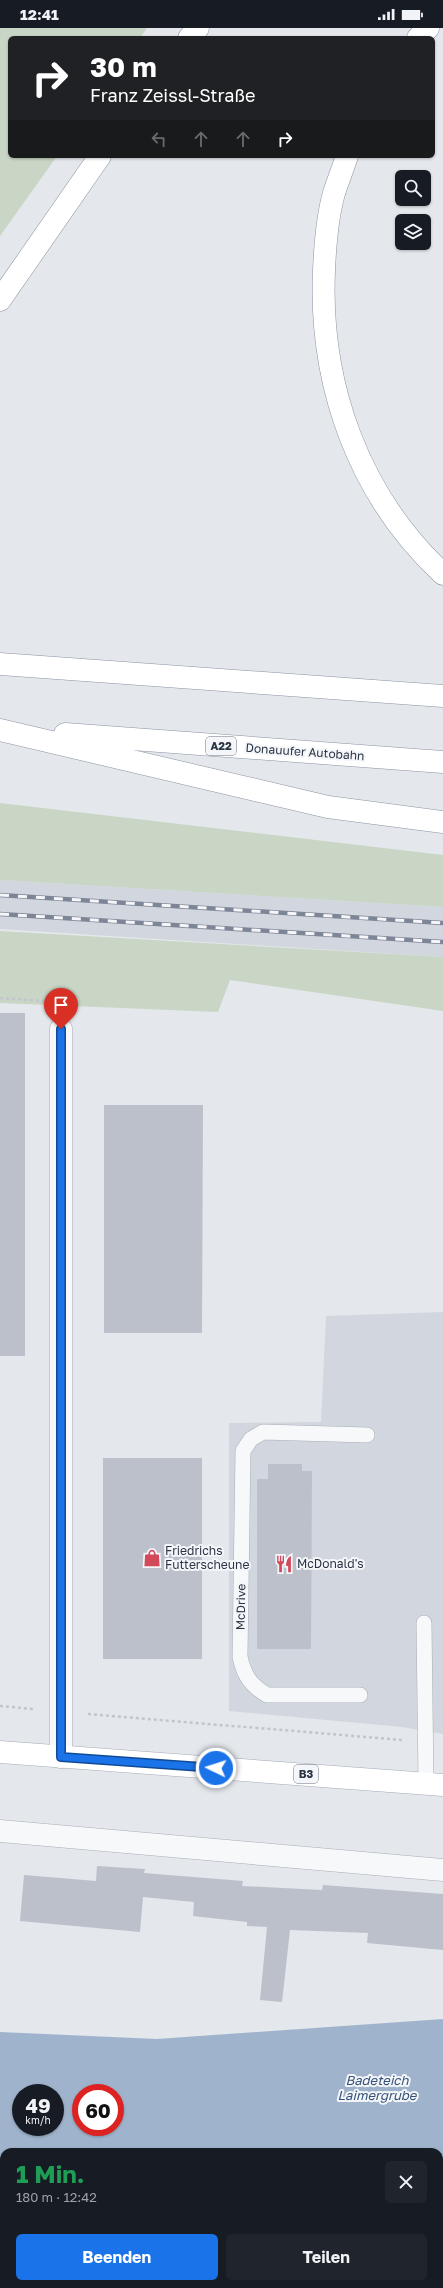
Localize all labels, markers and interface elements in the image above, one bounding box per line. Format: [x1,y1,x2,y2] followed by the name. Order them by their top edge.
[20,5,59,23] text: 12:41
[90,50,157,83] text: 30 m
[24,52,76,104] icon: right
[90,84,255,106] text: Franz Zeissl-Straße
[148,128,170,150] icon: left
[190,128,212,150] icon: ahead
[232,128,254,150] icon: ahead
[274,128,296,150] icon: right
[395,170,431,250] map controls
[395,170,431,206] button: search
[395,214,431,250] button: layers
[206,737,236,755] road number: A22
[245,740,365,763] street label: Donauufer Autobahn
[44,988,78,1029] pin
[50,994,72,1016] icon: arrive
[165,1543,249,1572] place label: Friedrichs Futterscheune
[142,1548,162,1568] shop icon: Friedrichs Futterscheune
[274,1554,294,1574] restaurant icon: McDonald's
[297,1556,364,1571] place label: McDonald's
[233,1584,248,1630] street label: McDrive
[195,1747,237,1789] position arrow
[294,1765,318,1783] road number: B3
[338,2072,418,2103] water label: Badeteich Laimergrube
[72,2084,124,2136] speed limit sign: 60
[25,2093,51,2117] text: 49
[25,2114,51,2126] text: km/h
[16,2159,85,2188] text: 1 Min.
[385,2161,427,2203] button: close
[16,2189,97,2205] text: 180 m · 12:42
[16,2234,218,2280] button: Beenden
[226,2234,427,2280] button: Teilen

